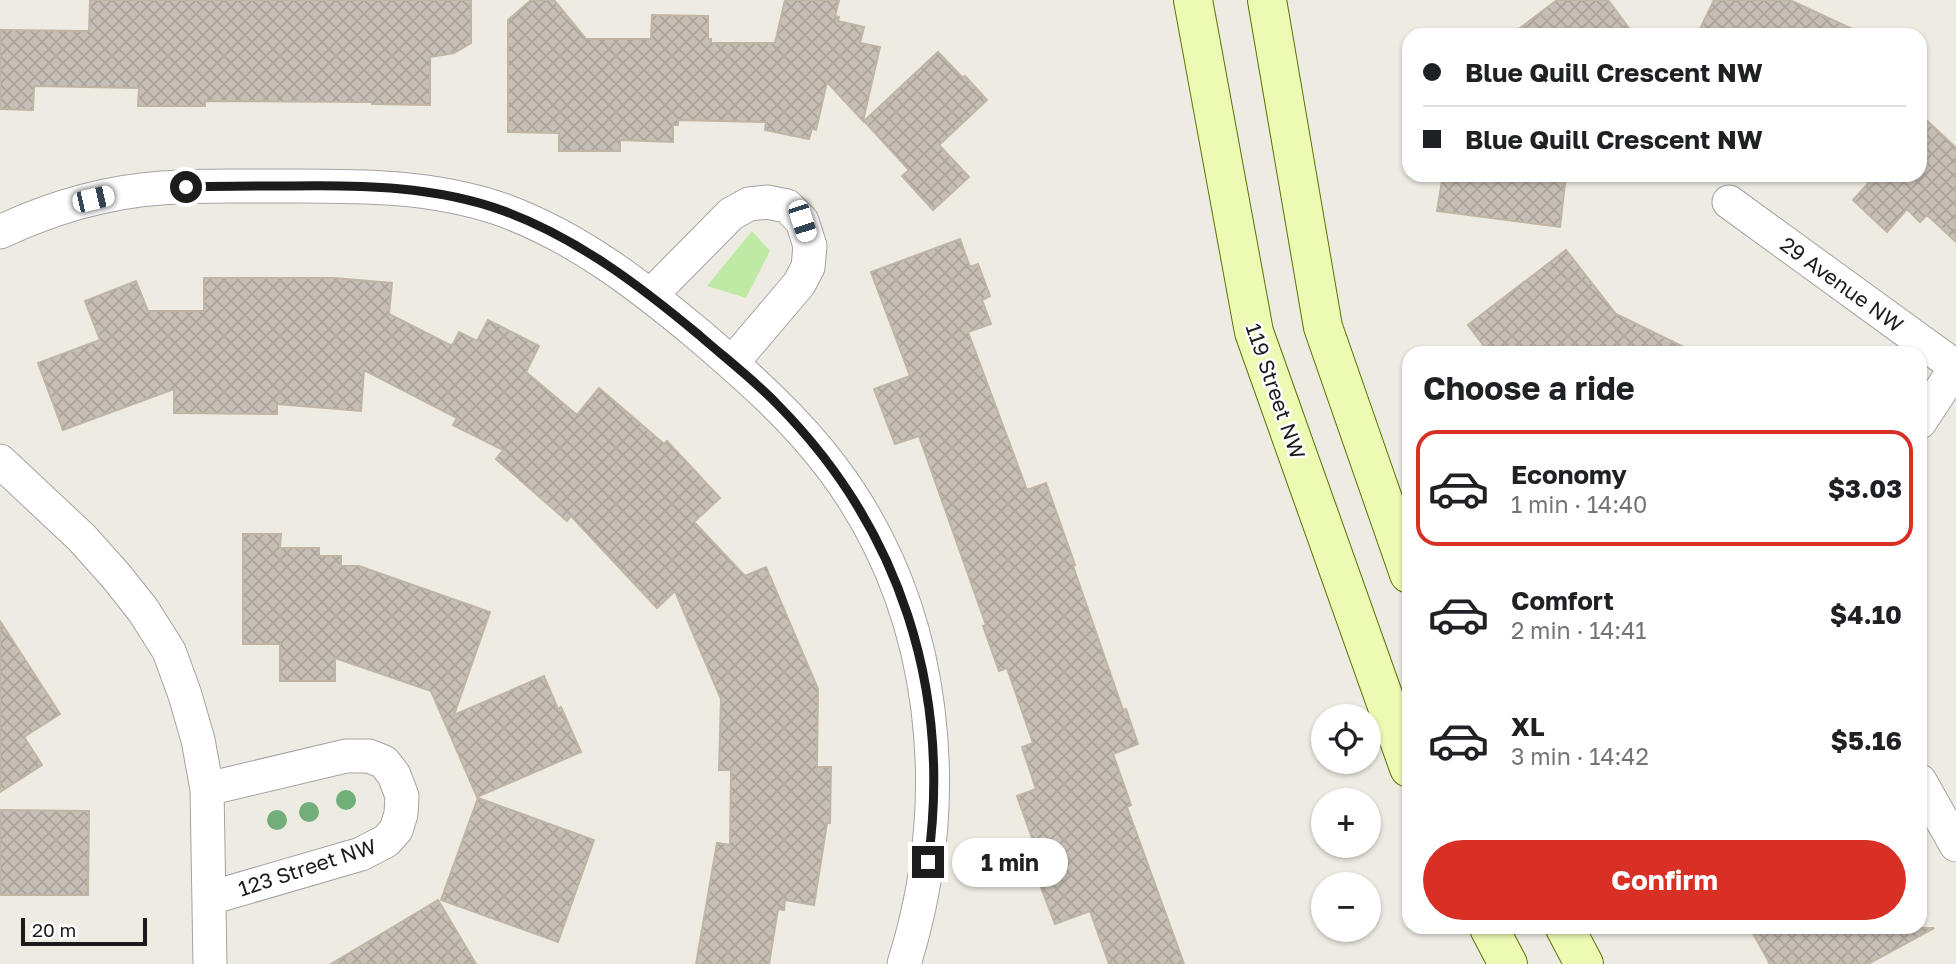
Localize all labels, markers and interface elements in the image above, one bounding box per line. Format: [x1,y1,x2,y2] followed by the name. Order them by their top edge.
[1465,57,1763,88] text: Blue Quill Crescent NW
[1465,124,1763,155] text: Blue Quill Crescent NW
[170,171,202,203] route start
[71,184,116,214] car
[786,198,819,244] car
[1775,231,1909,337] street label: 29 Avenue NW
[1241,320,1311,462] street label: 119 Street NW
[1423,369,1635,407] text: Choose a ride
[1427,457,1490,520] icon: car
[1511,459,1627,490] text: Economy
[1828,473,1902,504] text: $3.03
[1511,490,1647,518] text: 1 min · 14:40
[1427,583,1490,646] icon: car
[1511,585,1614,616] text: Comfort
[1830,599,1902,630] text: $4.10
[1511,616,1646,644] text: 2 min · 14:41
[1311,704,1381,942] map controls
[1311,704,1381,774] button: locate
[1427,709,1490,772] icon: car
[1511,711,1545,742] text: XL
[1830,725,1902,756] text: $5.16
[1511,742,1649,770] text: 3 min · 14:42
[1311,788,1381,858] button: +
[235,832,379,902] street label: 123 Street NW
[953,838,1068,886] callout: 1 min
[1423,840,1906,920] button: Confirm
[912,846,944,878] route end
[981,848,1039,876] text: 1 min
[1311,872,1381,942] button: −
[21,915,147,947] scale bar
[32,918,76,941] text: 20 m

